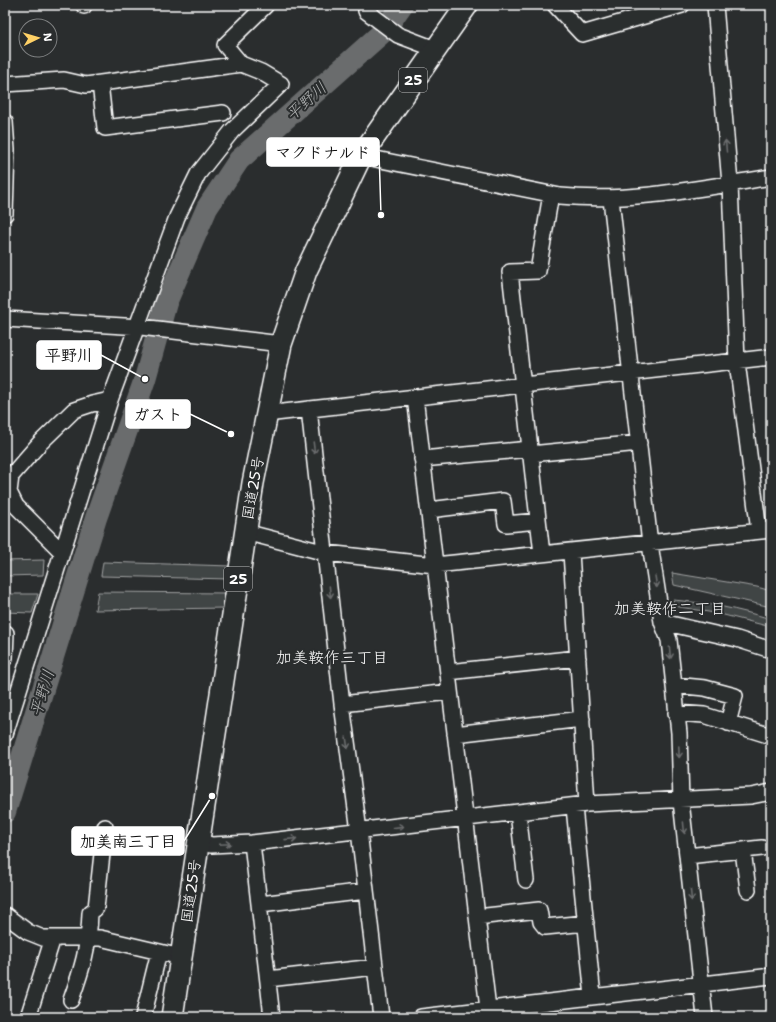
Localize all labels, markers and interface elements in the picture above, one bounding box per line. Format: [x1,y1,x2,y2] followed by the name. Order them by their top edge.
[18,18,58,58] north arrow
[40,32,55,42] text: N
[399,68,427,92] road number: 25
[281,77,331,125] water label: 平野川
[267,138,379,166] callout: マクドナルド
[722,140,730,153] one-way arrow
[275,142,371,163] text: マクドナルド
[37,341,101,369] callout: 平野川
[45,345,93,366] text: 平野川
[126,400,190,428] callout: ガスト
[133,404,183,425] text: ガスト
[310,441,318,454] one-way arrow
[238,455,268,521] street label: 国道25号
[224,567,252,591] road number: 25
[652,575,660,588] one-way arrow
[327,585,334,598] one-way arrow
[614,598,726,619] district label: 加美鞍作二丁目
[667,646,674,659] one-way arrow
[276,647,388,668] district label: 加美鞍作三丁目
[25,667,59,719] water label: 平野川
[343,736,351,749] one-way arrow
[676,745,683,758] one-way arrow
[680,821,688,834] one-way arrow
[391,823,404,830] one-way arrow
[72,827,184,855] callout: 加美南三丁目
[80,831,176,852] text: 加美南三丁目
[284,835,297,842] one-way arrow
[218,840,231,848] one-way arrow
[177,858,205,924] street label: 国道25号
[687,888,695,901] one-way arrow

